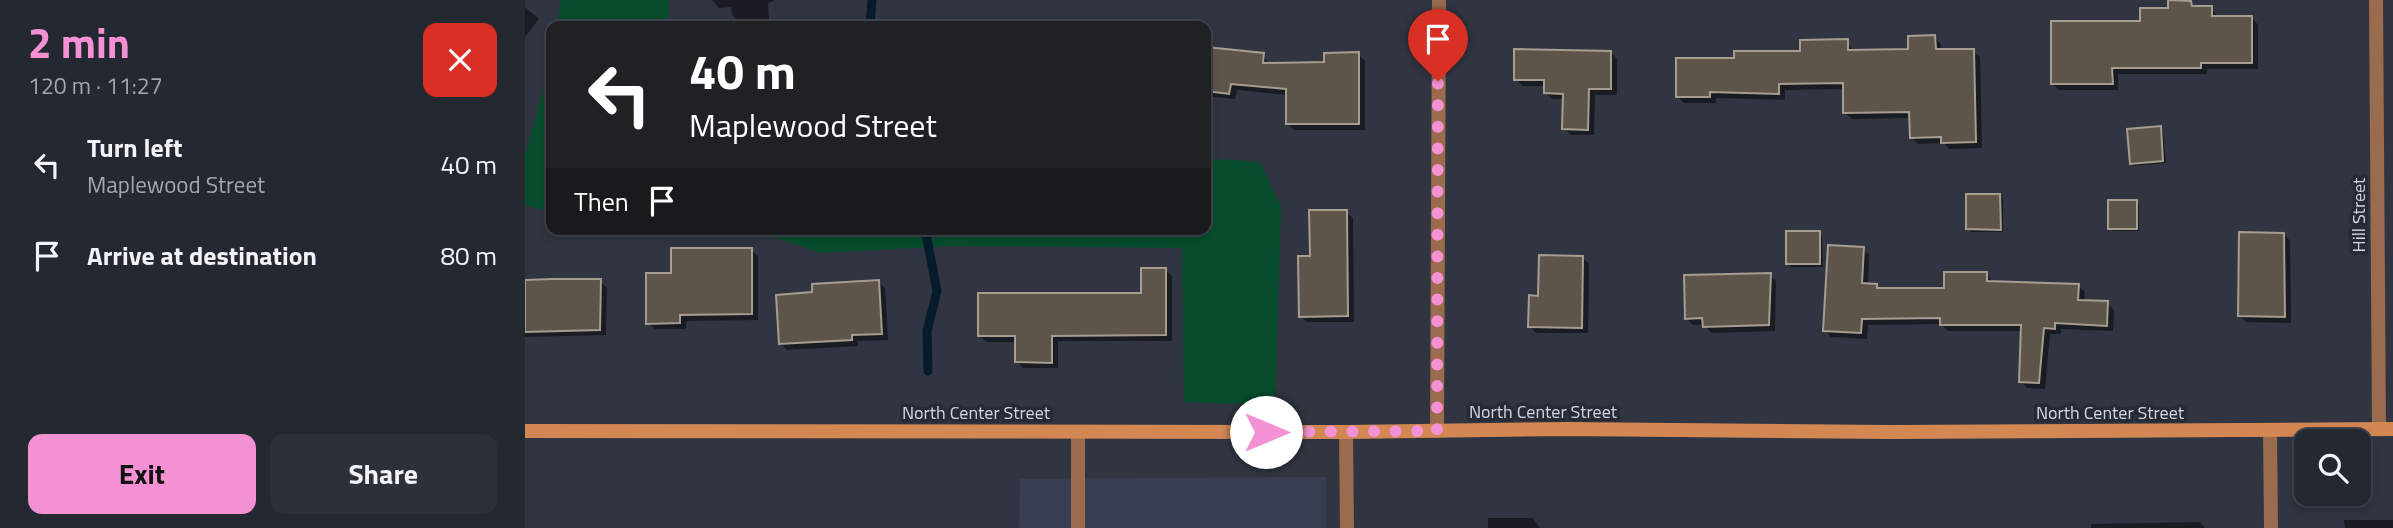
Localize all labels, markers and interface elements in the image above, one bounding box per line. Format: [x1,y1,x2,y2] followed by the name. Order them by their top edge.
[1408,9,1468,81] pin
[28,10,130,74] text: 2 min
[1419,20,1457,58] icon: arrive
[423,23,497,97] button: close
[689,33,796,108] text: 40 m
[574,49,665,140] icon: left
[28,68,163,103] text: 120 m · 11:27
[689,101,937,149] text: Maplewood Street
[87,128,182,167] text: Turn left
[440,145,497,184] text: 40 m
[28,146,66,184] icon: left
[87,167,265,202] text: Maplewood Street
[2345,177,2372,252] street label: Hill Street
[574,182,629,221] text: Then
[643,182,681,220] icon: arrive
[87,236,317,275] text: Arrive at destination
[440,236,497,275] text: 80 m
[28,237,66,275] icon: arrive
[1229,395,1303,469] position arrow
[1469,398,1618,425] street label: North Center Street
[902,399,1051,426] street label: North Center Street
[2036,399,2185,426] street label: North Center Street
[2294,429,2371,506] map controls
[2294,429,2371,506] button: search
[28,434,256,514] button: Exit
[270,434,497,514] button: Share

